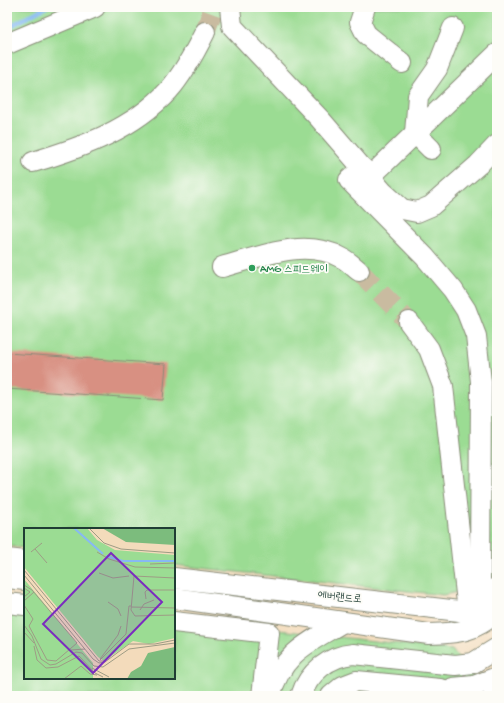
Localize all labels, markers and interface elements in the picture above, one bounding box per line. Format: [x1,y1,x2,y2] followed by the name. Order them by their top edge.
[247,263,257,273] marker: AMG 스피드웨이
[260,264,328,276] place label: AMG 스피드웨이
[24,528,175,679] inset map
[317,590,363,606] street label: 에버랜드로

